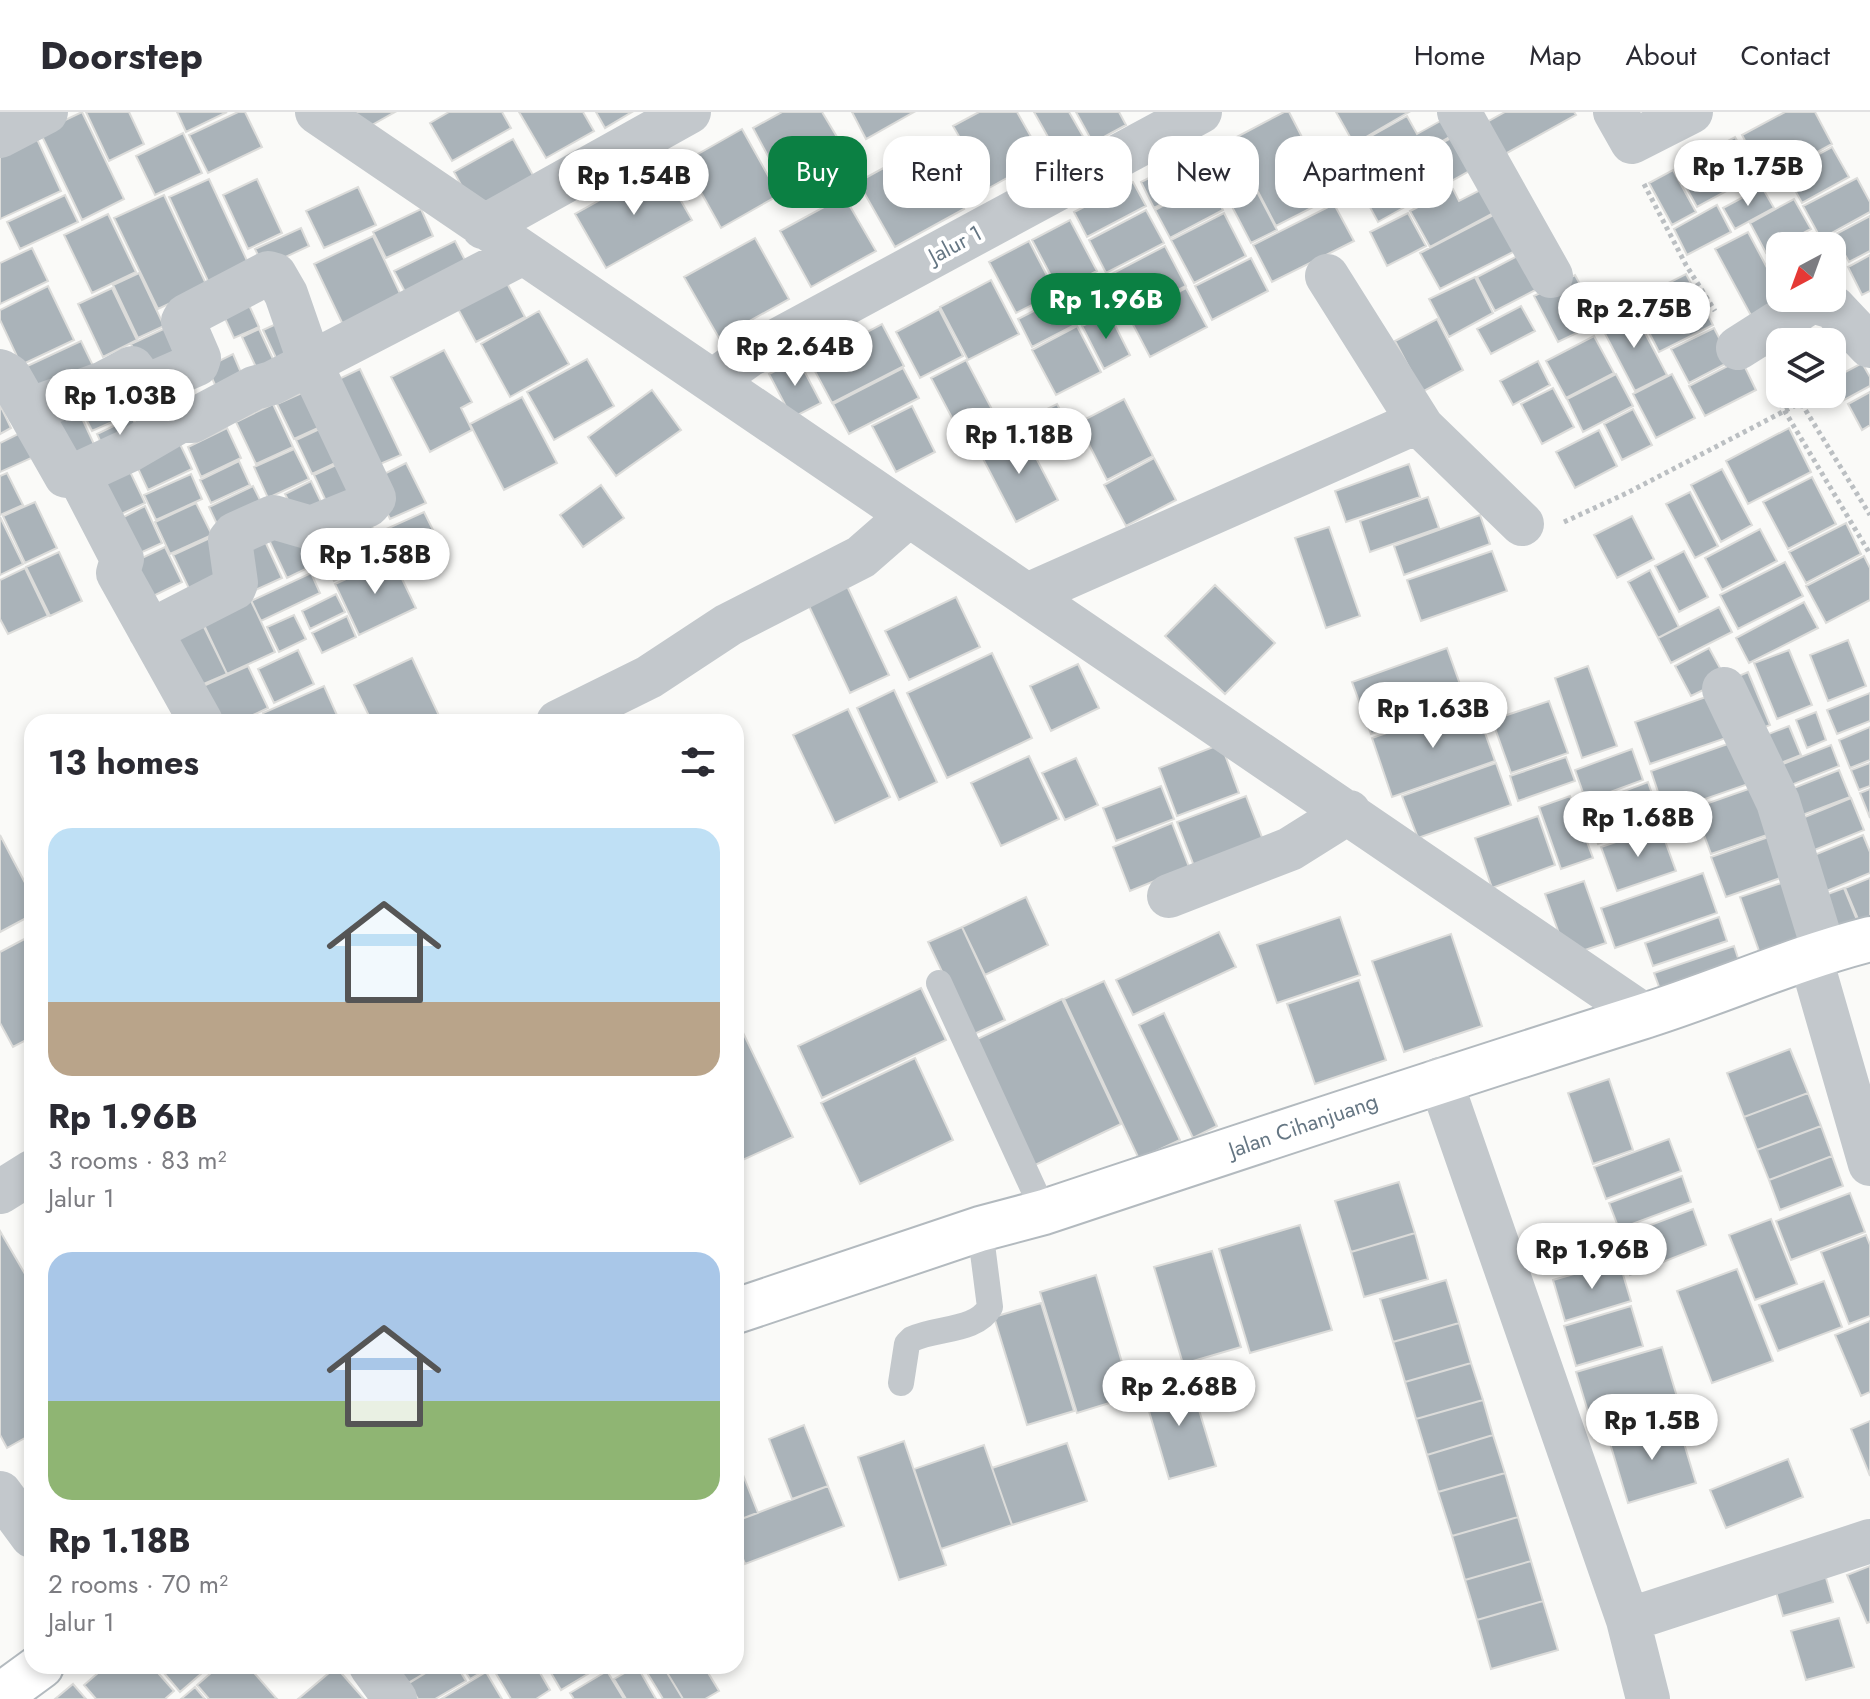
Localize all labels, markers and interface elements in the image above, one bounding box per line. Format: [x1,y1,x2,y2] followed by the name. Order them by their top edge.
[40,28,203,83] text: Doorstep
[1414,35,1485,76] text: Home
[1529,35,1581,76] text: Map
[1625,35,1697,76] text: About
[1741,35,1830,76] text: Contact
[768,136,867,208] chip: Buy
[883,136,990,208] chip: Rent
[1006,136,1132,208] chip: Filters
[1148,136,1259,208] chip: New
[1275,136,1453,208] chip: Apartment
[1665,140,1831,208] pin: Rp 1.75B
[1692,147,1804,185] text: Rp 1.75B
[551,149,717,217] pin: Rp 1.54B
[577,156,691,194] text: Rp 1.54B
[920,217,987,273] street label: Jalur 1
[1766,232,1846,312] north arrow
[1766,232,1846,408] map controls
[1023,273,1189,341] pin: Rp 1.96B
[1049,280,1163,318] text: Rp 1.96B
[1551,282,1717,350] pin: Rp 2.75B
[1576,289,1692,327] text: Rp 2.75B
[712,320,878,388] pin: Rp 2.64B
[736,327,854,365] text: Rp 2.64B
[1766,328,1846,408] button: layers
[37,369,203,437] pin: Rp 1.03B
[64,376,176,414] text: Rp 1.03B
[936,408,1102,476] pin: Rp 1.18B
[964,415,1074,453] text: Rp 1.18B
[292,528,458,596] pin: Rp 1.58B
[319,535,431,573] text: Rp 1.58B
[1350,682,1516,750] pin: Rp 1.63B
[1376,689,1490,727] text: Rp 1.63B
[48,738,199,787] text: 13 homes
[676,740,720,784] icon: filters
[1555,791,1721,859] pin: Rp 1.68B
[1581,798,1695,836] text: Rp 1.68B
[312,880,456,1024] icon: home
[1221,1085,1382,1166] street label: Jalan Cihanjuang
[48,1092,198,1141] text: Rp 1.96B
[48,1141,227,1179] text: 3 rooms · 83 m²
[48,1179,115,1217] text: Jalur 1
[1509,1223,1675,1291] pin: Rp 1.96B
[1535,1230,1649,1268] text: Rp 1.96B
[312,1304,456,1448] icon: home
[1096,1360,1262,1428] pin: Rp 2.68B
[1120,1367,1238,1405] text: Rp 2.68B
[1578,1394,1726,1462] pin: Rp 1.5B
[1604,1401,1700,1439] text: Rp 1.5B
[48,1516,191,1565] text: Rp 1.18B
[48,1565,228,1603] text: 2 rooms · 70 m²
[48,1603,115,1641] text: Jalur 1

